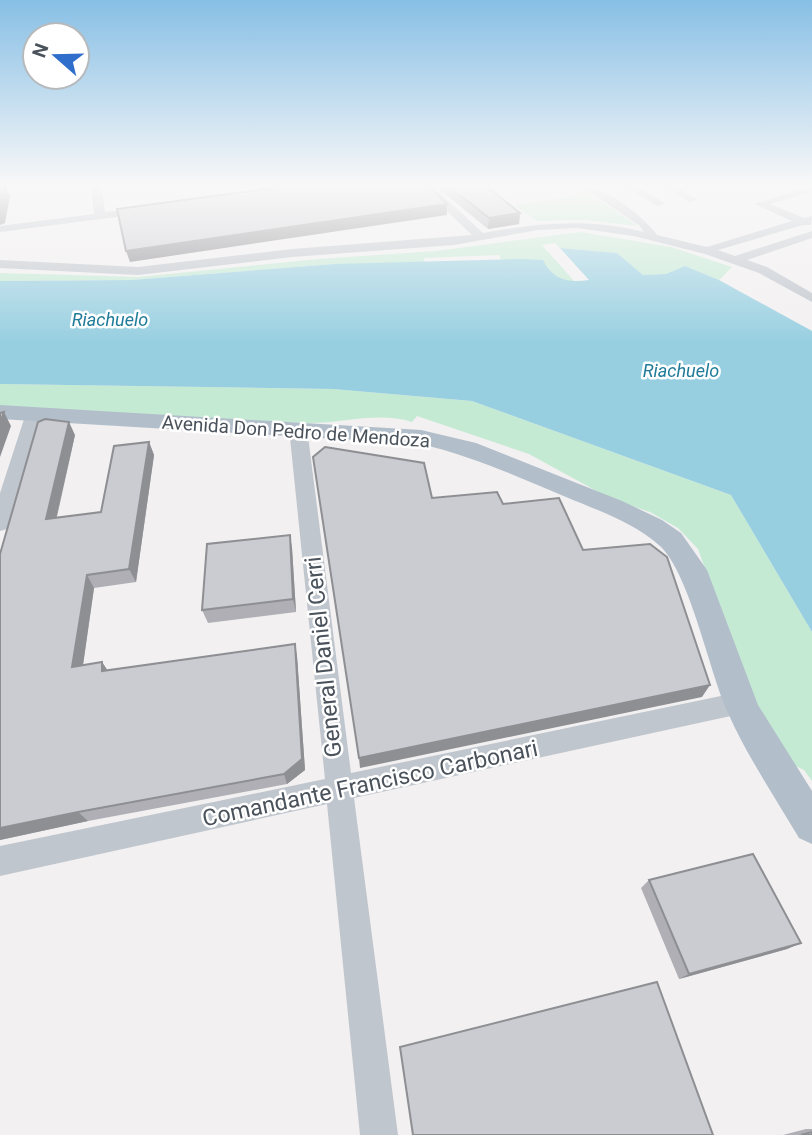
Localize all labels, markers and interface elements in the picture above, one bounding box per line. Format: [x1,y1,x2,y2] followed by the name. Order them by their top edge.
[21,21,91,91] north arrow
[27,40,54,61] text: N
[72,309,148,330] water label: Riachuelo
[643,360,719,381] water label: Riachuelo
[161,411,431,452] street label: Avenida Don Pedro de Mendoza
[300,555,347,759] street label: General Daniel Cerri
[200,735,540,832] street label: Comandante Francisco Carbonari

